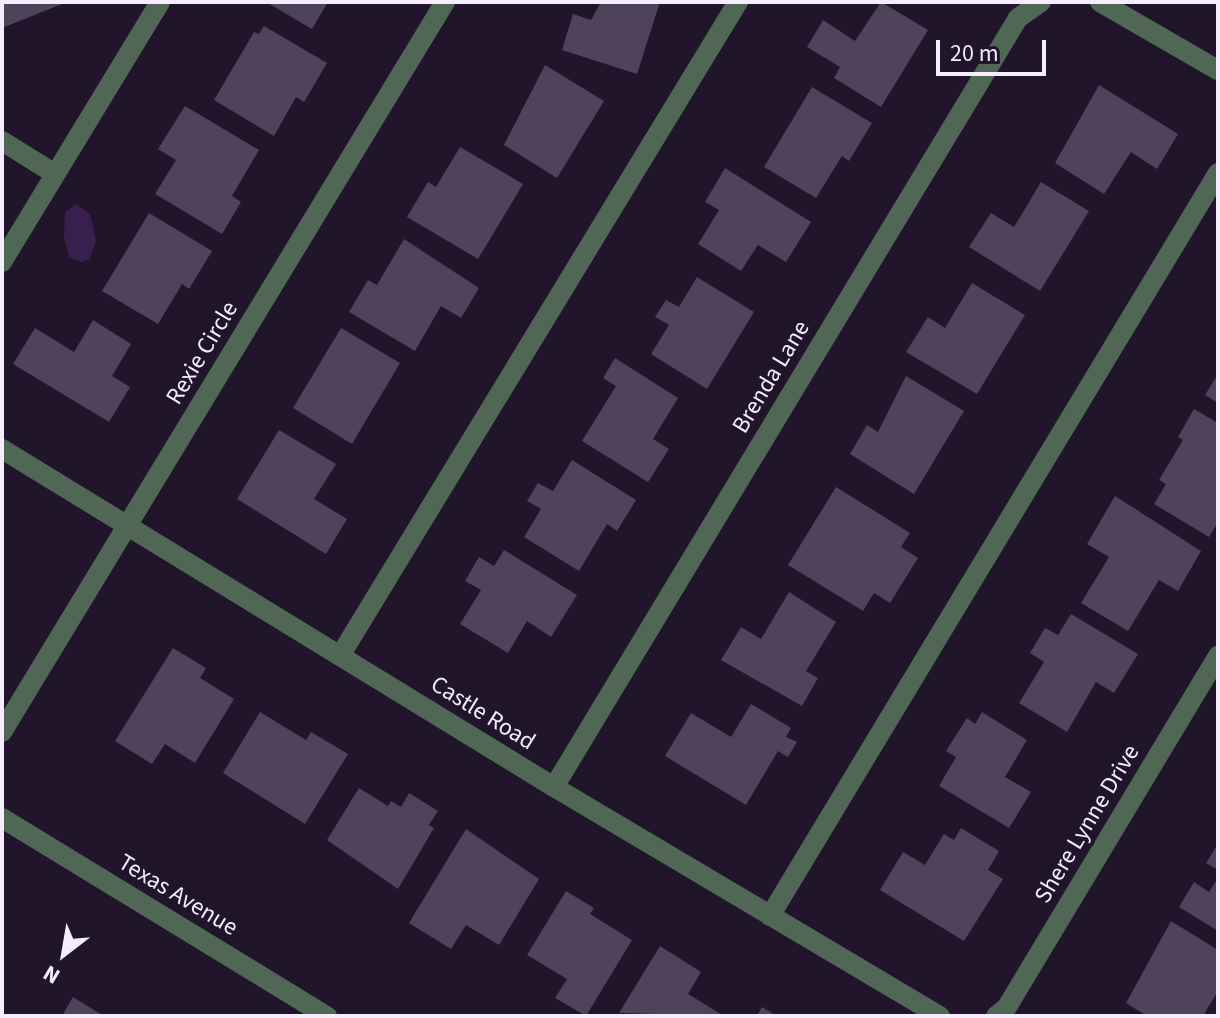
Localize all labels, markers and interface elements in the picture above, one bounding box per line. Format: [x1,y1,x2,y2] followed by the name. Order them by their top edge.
[940,24,1050,74] scale bar
[950,36,999,71] text: 20 m
[160,296,244,410] street label: Rexie Circle
[726,315,816,439] street label: Brenda Lane
[425,670,541,756] street label: Castle Road
[1028,740,1146,908] street label: Shere Lynne Drive
[113,848,243,942] street label: Texas Avenue
[24,914,104,994] north arrow
[37,957,66,992] text: N

